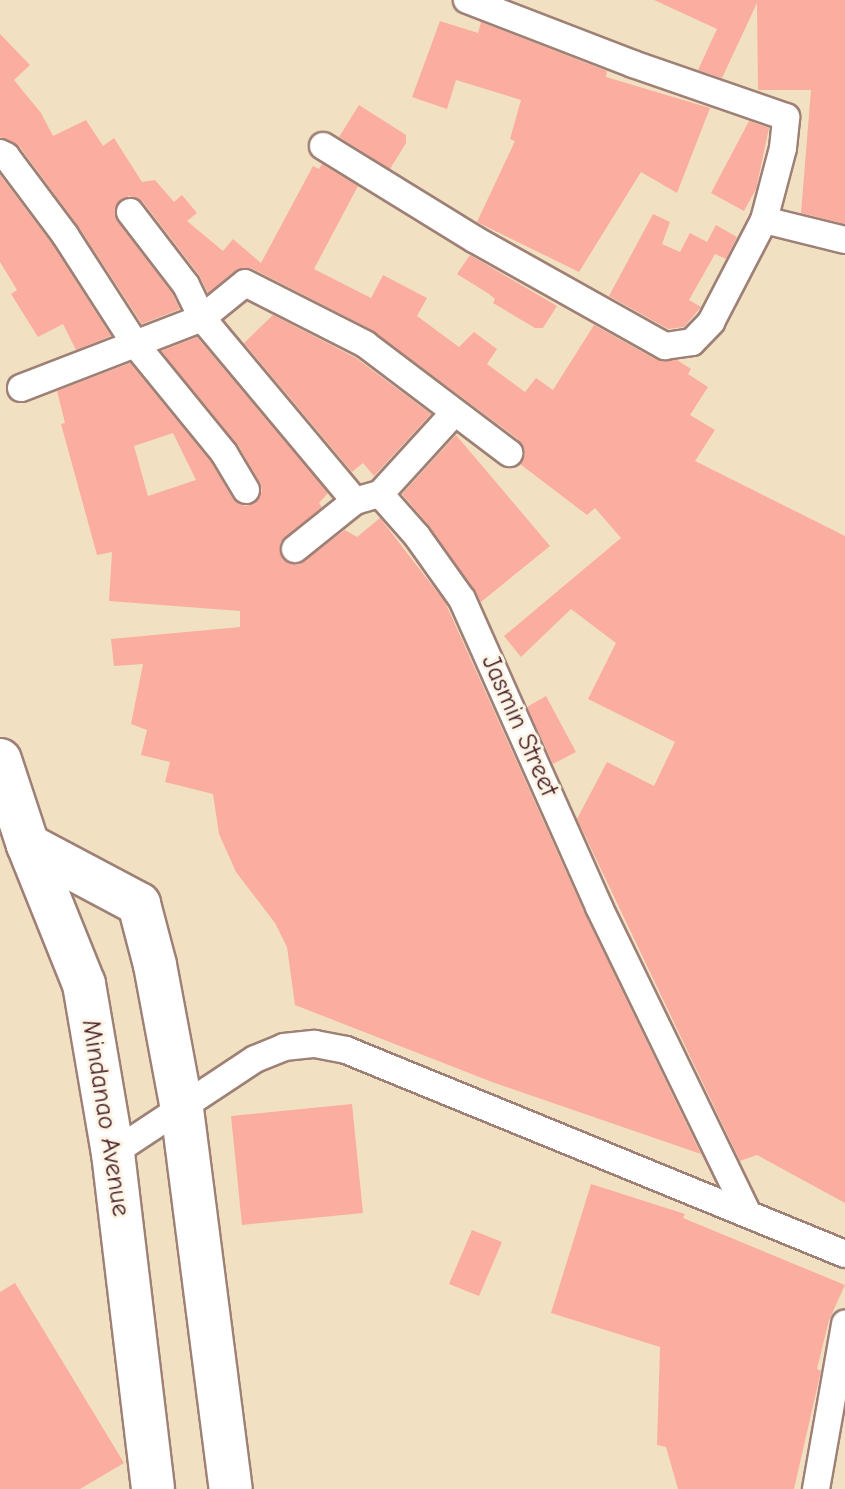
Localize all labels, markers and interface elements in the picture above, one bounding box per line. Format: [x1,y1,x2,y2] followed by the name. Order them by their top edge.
[474,650,564,802] street label: Jasmin Street
[74,1017,136,1219] street label: Mindanao Avenue

